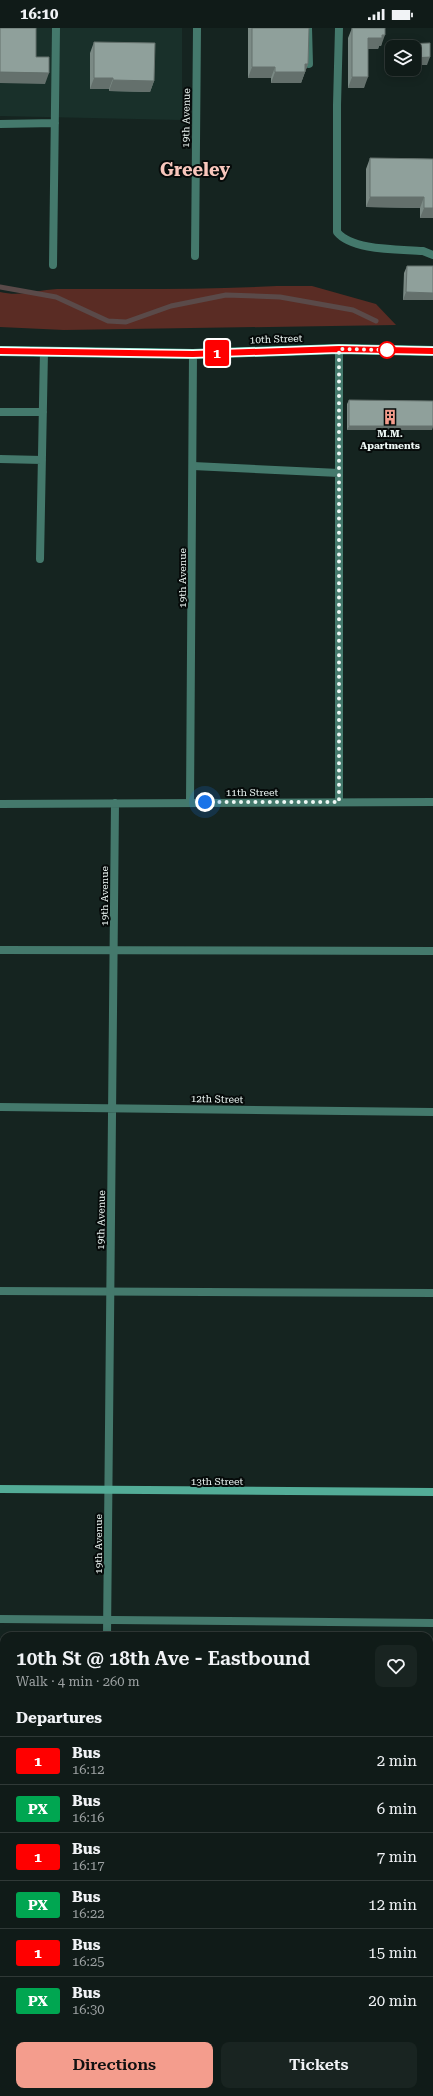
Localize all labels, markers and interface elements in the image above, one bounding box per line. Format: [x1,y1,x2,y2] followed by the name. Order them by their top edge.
[20,5,58,23] text: 16:10
[385,40,421,76] map controls
[385,40,421,76] button: layers
[180,88,192,148] street label: 19th Avenue
[160,159,230,180] district label: Greeley
[250,333,303,345] street label: 10th Street
[204,340,230,366] line badge: 1
[378,341,396,359] unlabelled marker
[213,345,221,361] text: 1
[381,408,399,426] building icon: M.M. Apartments
[360,428,420,451] place label: M.M. Apartments
[177,548,188,608] street label: 19th Avenue
[226,787,279,798] street label: 11th Street
[195,792,215,812] your location
[99,866,110,926] street label: 19th Avenue
[191,1093,244,1105] street label: 12th Street
[95,1190,107,1250] street label: 19th Avenue
[191,1476,244,1487] street label: 13th Street
[93,1514,104,1574] street label: 19th Avenue
[375,1645,417,1687] button: heart
[16,1647,310,1670] text: 10th St @ 18th Ave - Eastbound
[16,1674,140,1689] text: Walk · 4 min · 260 m
[16,1709,102,1727] text: Departures
[72,1744,100,1762] text: Bus
[377,1752,417,1770] text: 2 min
[34,1753,42,1769] text: 1
[72,1762,104,1777] text: 16:12
[72,1792,100,1810] text: Bus
[377,1800,417,1818] text: 6 min
[28,1801,48,1817] text: PX
[72,1810,104,1825] text: 16:16
[72,1840,100,1858] text: Bus
[377,1848,417,1866] text: 7 min
[34,1849,42,1865] text: 1
[72,1858,104,1873] text: 16:17
[72,1888,100,1906] text: Bus
[368,1896,417,1914] text: 12 min
[28,1897,48,1913] text: PX
[72,1906,104,1921] text: 16:22
[72,1936,100,1954] text: Bus
[368,1944,417,1962] text: 15 min
[34,1945,42,1961] text: 1
[72,1954,104,1969] text: 16:25
[72,1984,100,2002] text: Bus
[368,1992,417,2010] text: 20 min
[28,1993,48,2009] text: PX
[72,2002,104,2017] text: 16:30
[16,2042,213,2088] button: Directions
[221,2042,417,2088] button: Tickets

